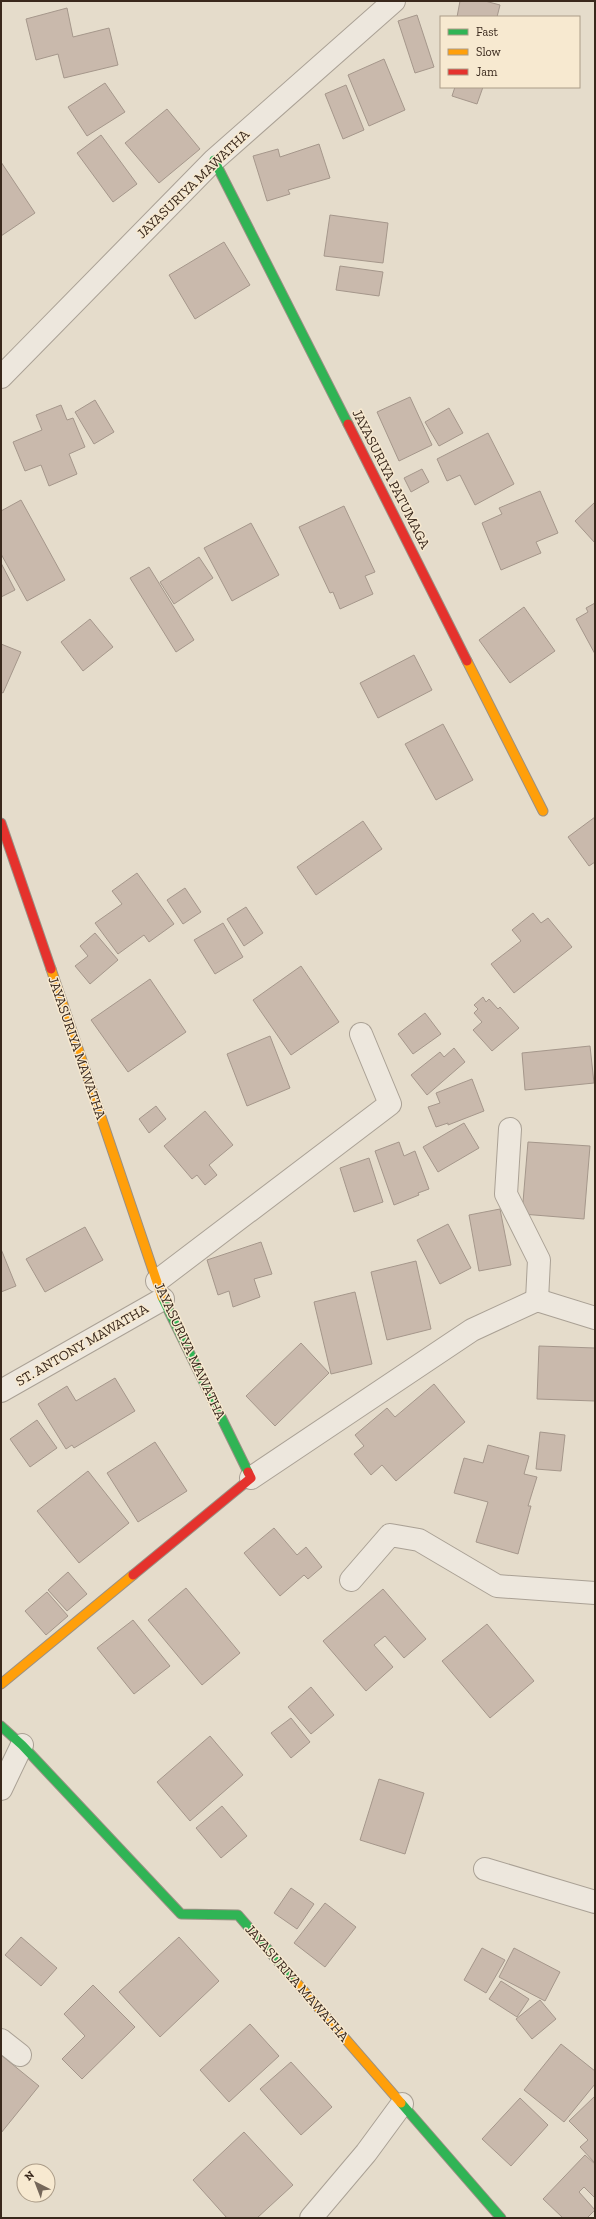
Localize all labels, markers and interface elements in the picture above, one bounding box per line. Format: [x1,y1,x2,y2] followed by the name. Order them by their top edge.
[440,16,580,88] legend
[476,25,499,39] text: Fast
[476,45,502,59] text: Slow
[476,65,498,79] text: Jam
[133,125,253,242] street label: JAYASURIYA MAWATHA
[348,406,434,553] street label: JAYASURIYA PATUMAGA
[45,974,110,1123] street label: JAYASURIYA MAWATHA
[151,1279,230,1423] street label: JAYASURIYA MAWATHA
[13,1300,152,1390] street label: ST. ANTONY MAWATHA
[241,1921,353,2046] street label: JAYASURIYA MAWATHA
[16,2163,56,2203] north arrow
[22,2168,38,2184] text: N

